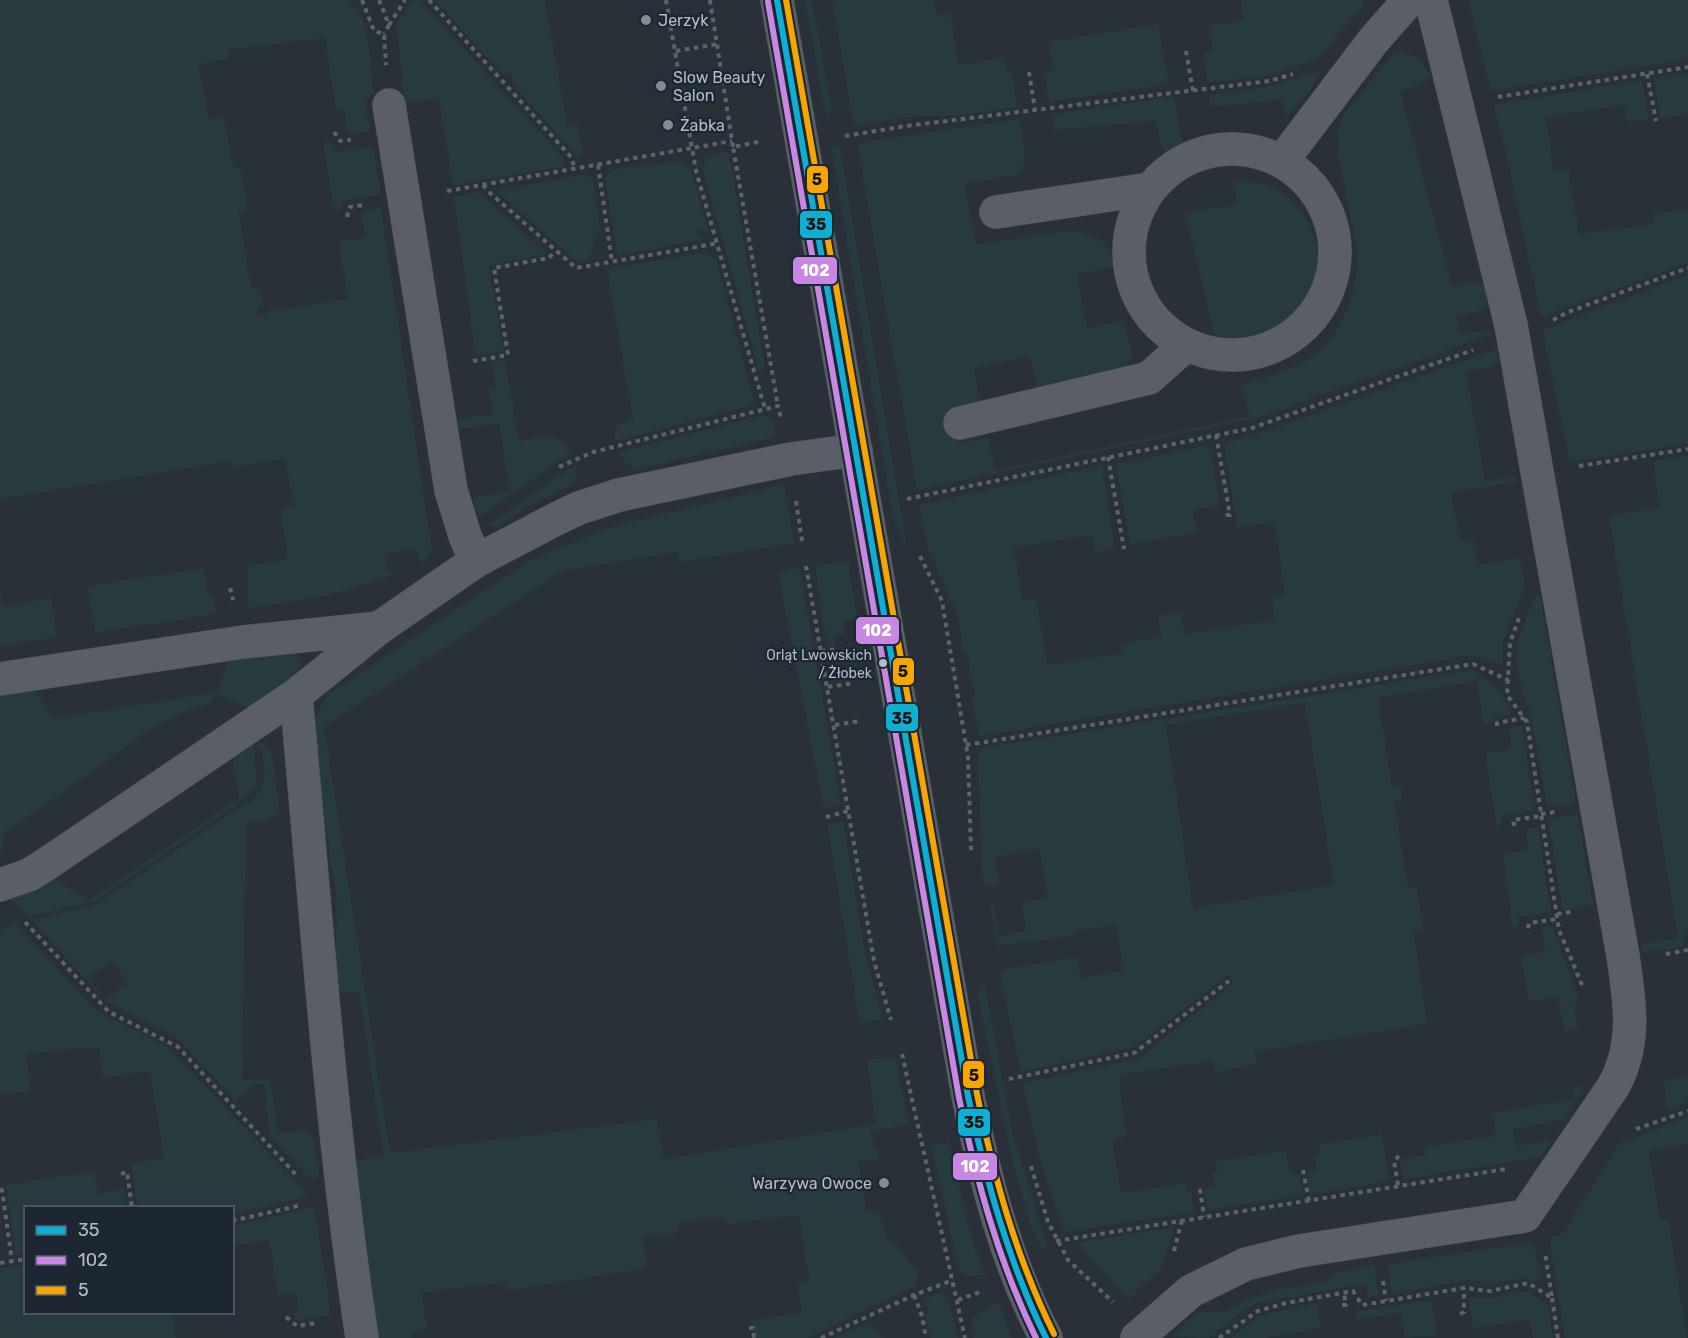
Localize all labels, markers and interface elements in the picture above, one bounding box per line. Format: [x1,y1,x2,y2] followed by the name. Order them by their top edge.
[658,11,709,30] place label: Jerzyk
[639,13,653,27] marker: Jerzyk
[673,68,766,105] place label: Slow Beauty Salon
[654,79,668,93] marker: Slow Beauty Salon
[680,116,725,135] place label: Żabka
[661,118,675,132] marker: Żabka
[806,165,829,194] line badge: 5
[812,170,822,189] text: 5
[799,210,833,239] line badge: 35
[806,215,826,234] text: 35
[792,256,838,285] line badge: 102
[800,261,830,280] text: 102
[855,616,900,645] line badge: 102
[862,621,892,640] text: 102
[766,647,873,682] place label: Orląt Lwowskich / Żłobek
[877,657,889,669] marker: Orląt Lwowskich / Żłobek
[892,657,915,686] line badge: 5
[898,662,908,681] text: 5
[885,703,919,732] line badge: 35
[892,709,912,728] text: 35
[962,1060,985,1089] line badge: 5
[969,1066,979,1085] text: 5
[957,1108,991,1137] line badge: 35
[964,1113,984,1132] text: 35
[952,1152,998,1181] line badge: 102
[960,1157,990,1176] text: 102
[752,1174,872,1193] place label: Warzywa Owoce
[877,1176,891,1190] marker: Warzywa Owoce
[24,1206,234,1314] legend
[78,1219,100,1241] text: 35
[78,1249,108,1271] text: 102
[78,1279,89,1301] text: 5

